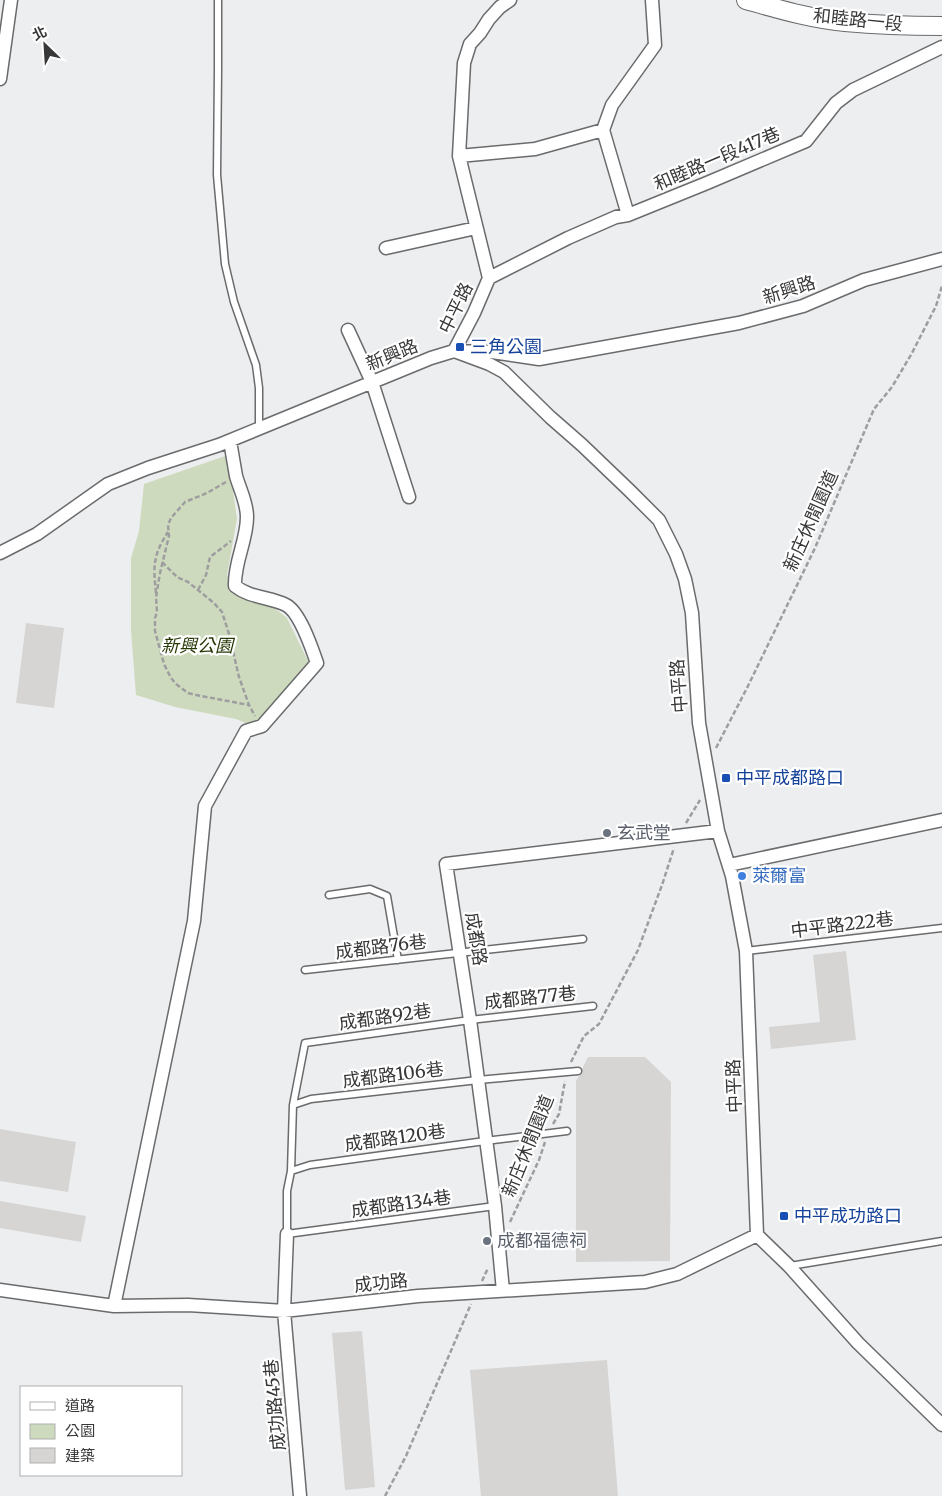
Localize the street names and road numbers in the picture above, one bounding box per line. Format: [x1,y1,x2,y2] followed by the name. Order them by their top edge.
[812,3,904,36] street label: 和睦路一段
[650,122,784,196] street label: 和睦路一段417巷
[760,270,818,309] street label: 新興路
[433,278,478,337] street label: 中平路
[362,334,421,375] street label: 新興路
[778,467,843,575] street label: 新庄休閒園道
[665,658,692,714] street label: 中平路
[789,907,895,942] street label: 中平路222巷
[461,910,492,967] street label: 成都路
[334,929,428,964] street label: 成都路76巷
[483,981,577,1014] street label: 成都路77巷
[337,999,433,1034] street label: 成都路92巷
[341,1057,445,1092] street label: 成都路106巷
[721,1059,746,1113] street label: 中平路
[497,1091,558,1200] street label: 新庄休閒園道
[343,1119,447,1156] street label: 成都路120巷
[349,1185,452,1222] street label: 成都路134巷
[353,1268,409,1297] street label: 成功路
[259,1358,290,1452] street label: 成功路45巷

